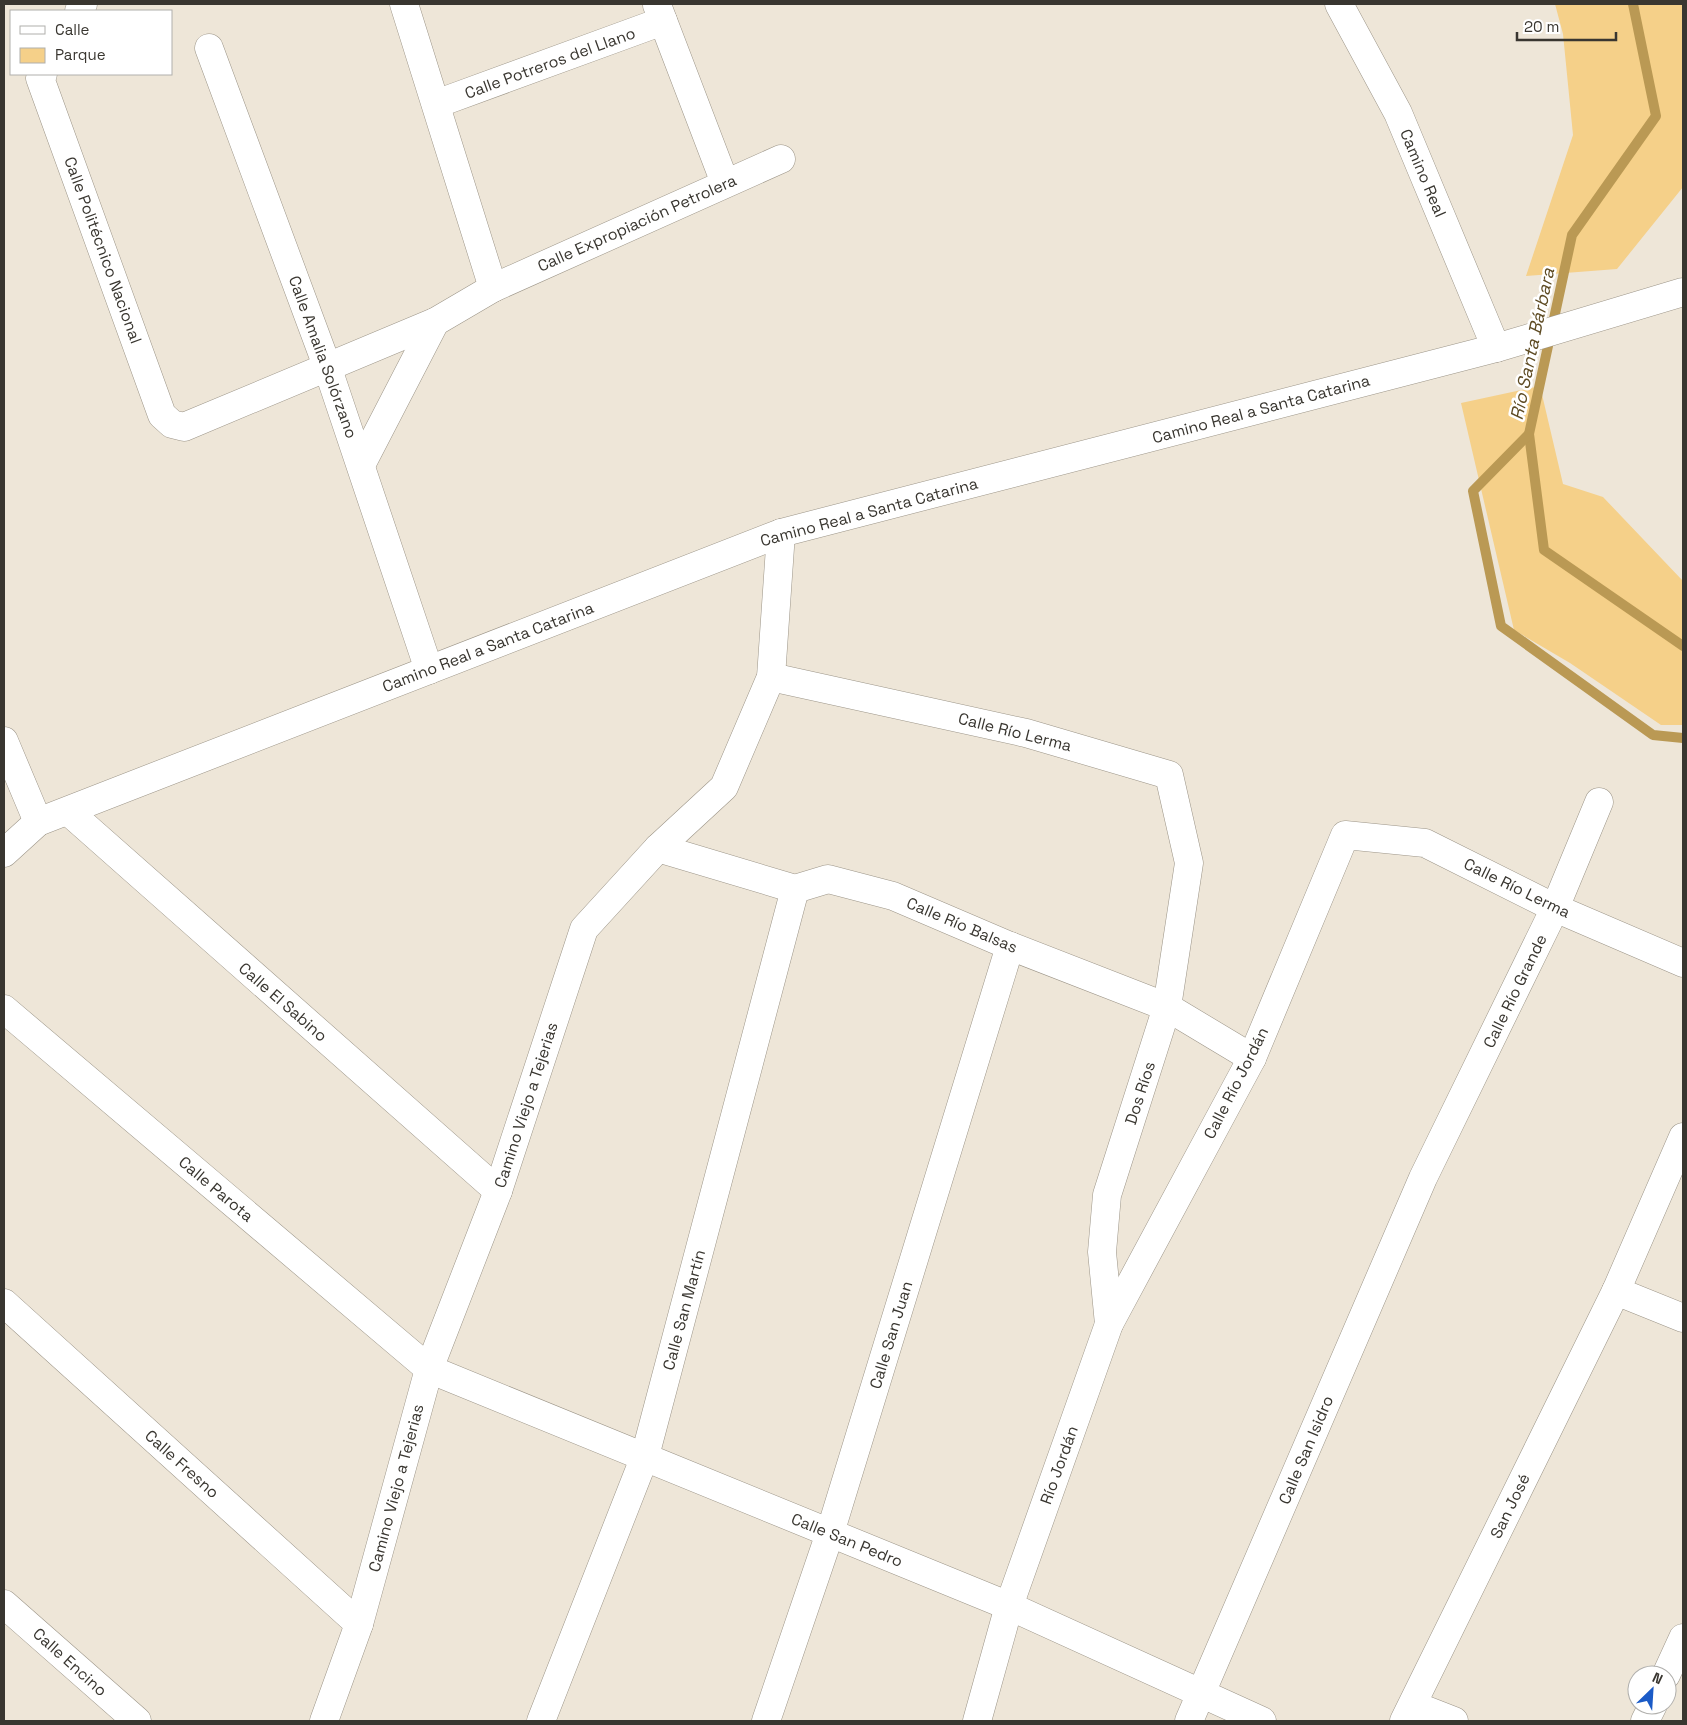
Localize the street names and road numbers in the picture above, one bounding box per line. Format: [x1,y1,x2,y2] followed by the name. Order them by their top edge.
[462,22,638,104] street label: Calle Potreros del Llano
[1395,126,1451,220] street label: Camino Real
[59,154,147,346] street label: Calle Politécnico Nacional
[534,170,740,276] street label: Calle Expropiación Petrolera
[284,273,362,441] street label: Calle Amalia Solórzano
[1150,370,1372,448] street label: Camino Real a Santa Catarina
[758,473,980,551] street label: Camino Real a Santa Catarina
[379,597,597,697] street label: Camino Real a Santa Catarina
[956,708,1074,756] street label: Calle Río Lerma
[1460,853,1574,923] street label: Calle Río Lerma
[903,892,1021,958] street label: Calle Río Balsas
[1478,931,1552,1051] street label: Calle Río Grande
[234,958,332,1046] street label: Calle El Sabino
[489,1019,563,1191] street label: Camino Viejo a Tejerias
[1199,1023,1273,1143] street label: Calle Río Jordán
[1120,1059,1160,1127] street label: Dos Ríos
[174,1152,258,1226] street label: Calle Parota
[658,1247,710,1373] street label: Calle San Martín
[865,1279,917,1391] street label: Calle San Juan
[1274,1393,1338,1507] street label: Calle San Isidro
[363,1402,429,1574] street label: Camino Viejo a Tejerias
[1035,1423,1083,1507] street label: Río Jordán
[140,1425,224,1503] street label: Calle Fresno
[1485,1470,1535,1542] street label: San José
[788,1508,906,1572] street label: Calle San Pedro
[28,1623,112,1701] street label: Calle Encino

